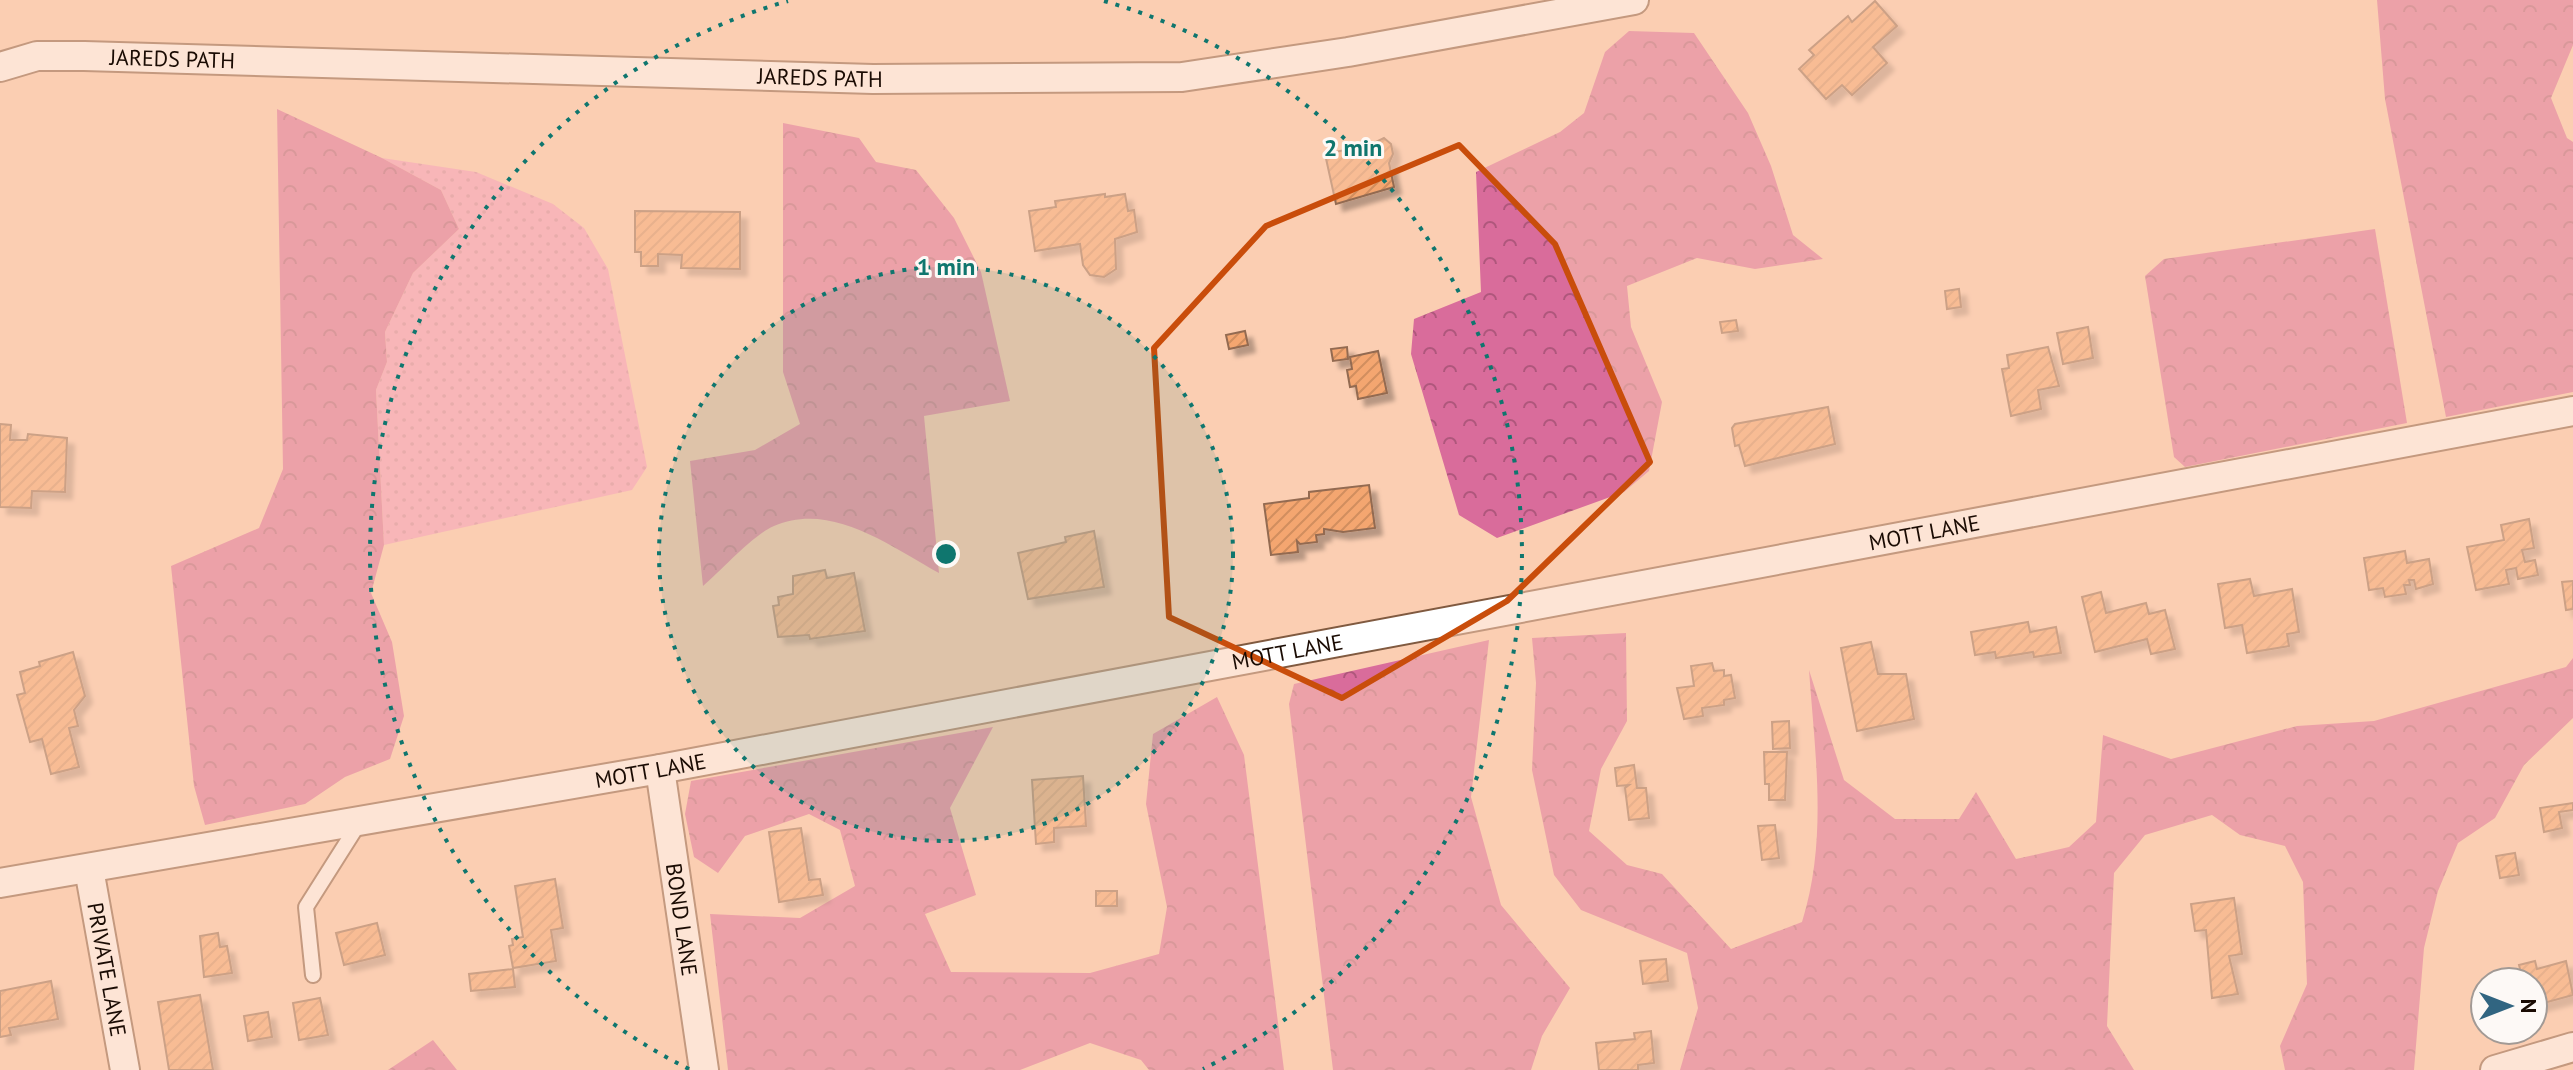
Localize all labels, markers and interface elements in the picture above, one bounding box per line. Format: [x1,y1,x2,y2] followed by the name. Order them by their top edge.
[108,43,235,74] street label: JAREDS PATH
[756,62,883,93] street label: JAREDS PATH
[1324,132,1382,163] text: 2 min
[917,251,975,282] text: 1 min
[1867,508,1982,556] street label: MOTT LANE
[932,540,960,568] centre of rings
[1230,628,1345,676] street label: MOTT LANE
[593,747,708,794] street label: MOTT LANE
[660,861,704,978] street label: BOND LANE
[81,900,133,1039] street label: PRIVATE LANE
[2469,966,2549,1046] north arrow
[2515,999,2543,1013] text: N

